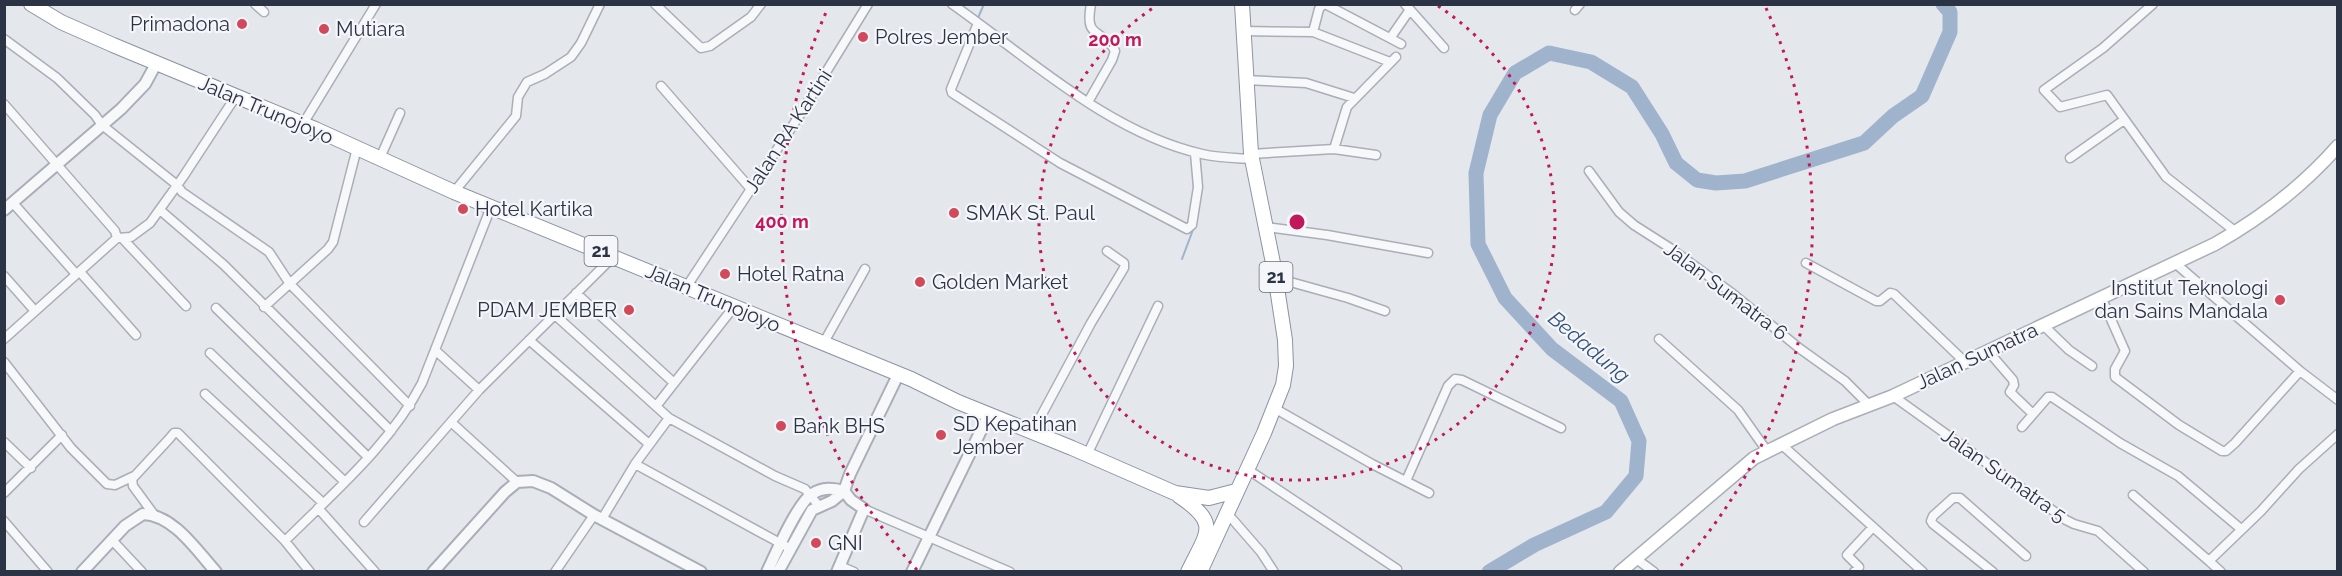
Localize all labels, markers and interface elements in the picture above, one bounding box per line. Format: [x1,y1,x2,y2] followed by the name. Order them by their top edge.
[130,12,230,36] place label: Primadona
[235,17,249,31] marker: Primadona
[336,17,405,41] place label: Mutiara
[317,22,331,36] marker: Mutiara
[875,25,1008,49] place label: Polres Jember
[1088,29,1142,50] text: 200 m
[856,30,870,44] marker: Polres Jember
[739,65,837,197] street label: Jalan RA Kartini
[195,71,337,149] street label: Jalan Trunojoyo
[475,197,593,221] place label: Hotel Kartika
[966,201,1096,225] place label: SMAK St. Paul
[456,202,470,216] marker: Hotel Kartika
[947,206,961,220] marker: SMAK St. Paul
[755,211,809,232] text: 400 m
[1287,212,1307,232] centre of rings
[584,236,618,266] road number: 21
[1660,237,1792,345] street label: Jalan Sumatra 6
[642,259,784,337] street label: Jalan Trunojoyo
[737,262,845,286] place label: Hotel Ratna
[1260,262,1292,292] road number: 21
[718,267,732,281] marker: Hotel Ratna
[932,270,1069,294] place label: Golden Market
[913,275,927,289] marker: Golden Market
[2094,276,2268,323] place label: Institut Teknologi dan Sains Mandala
[2273,293,2287,307] marker: Institut Teknologi dan Sains Mandala
[477,298,617,322] place label: PDAM JEMBER
[622,303,636,317] marker: PDAM JEMBER
[1544,305,1635,388] water label: Bedadung
[1912,317,2042,395] street label: Jalan Sumatra
[953,412,1077,459] place label: SD Kepatihan Jember
[793,414,885,438] place label: Bank BHS
[774,419,788,433] marker: Bank BHS
[1937,423,2071,527] street label: Jalan Sumatra 5
[934,428,948,442] marker: SD Kepatihan Jember
[828,531,863,555] place label: GNI
[809,536,823,550] marker: GNI

